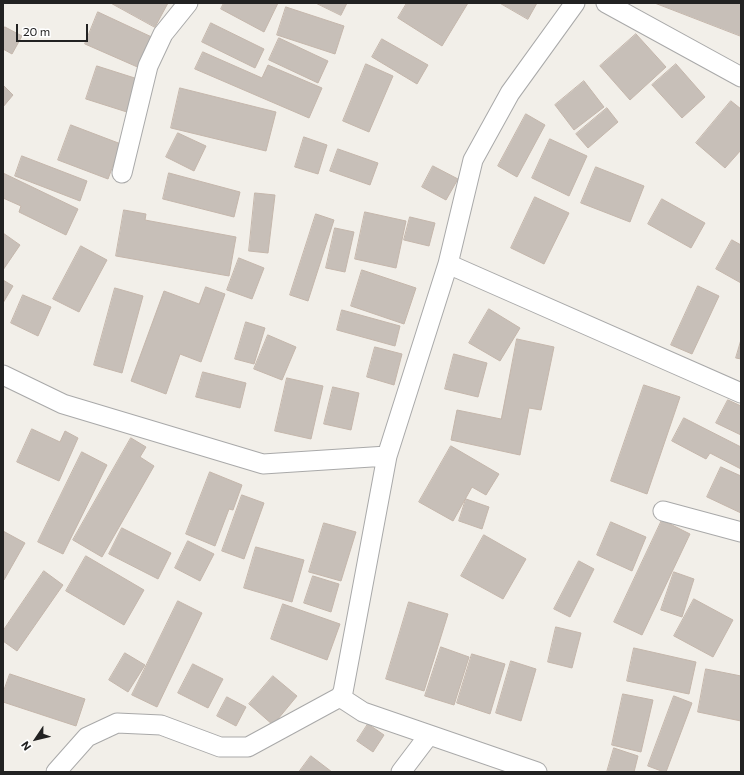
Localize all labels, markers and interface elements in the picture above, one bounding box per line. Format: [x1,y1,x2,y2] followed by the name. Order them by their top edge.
[18,16,90,42] scale bar
[23,24,50,38] text: 20 m
[16,719,56,759] north arrow
[18,739,33,753] text: N

